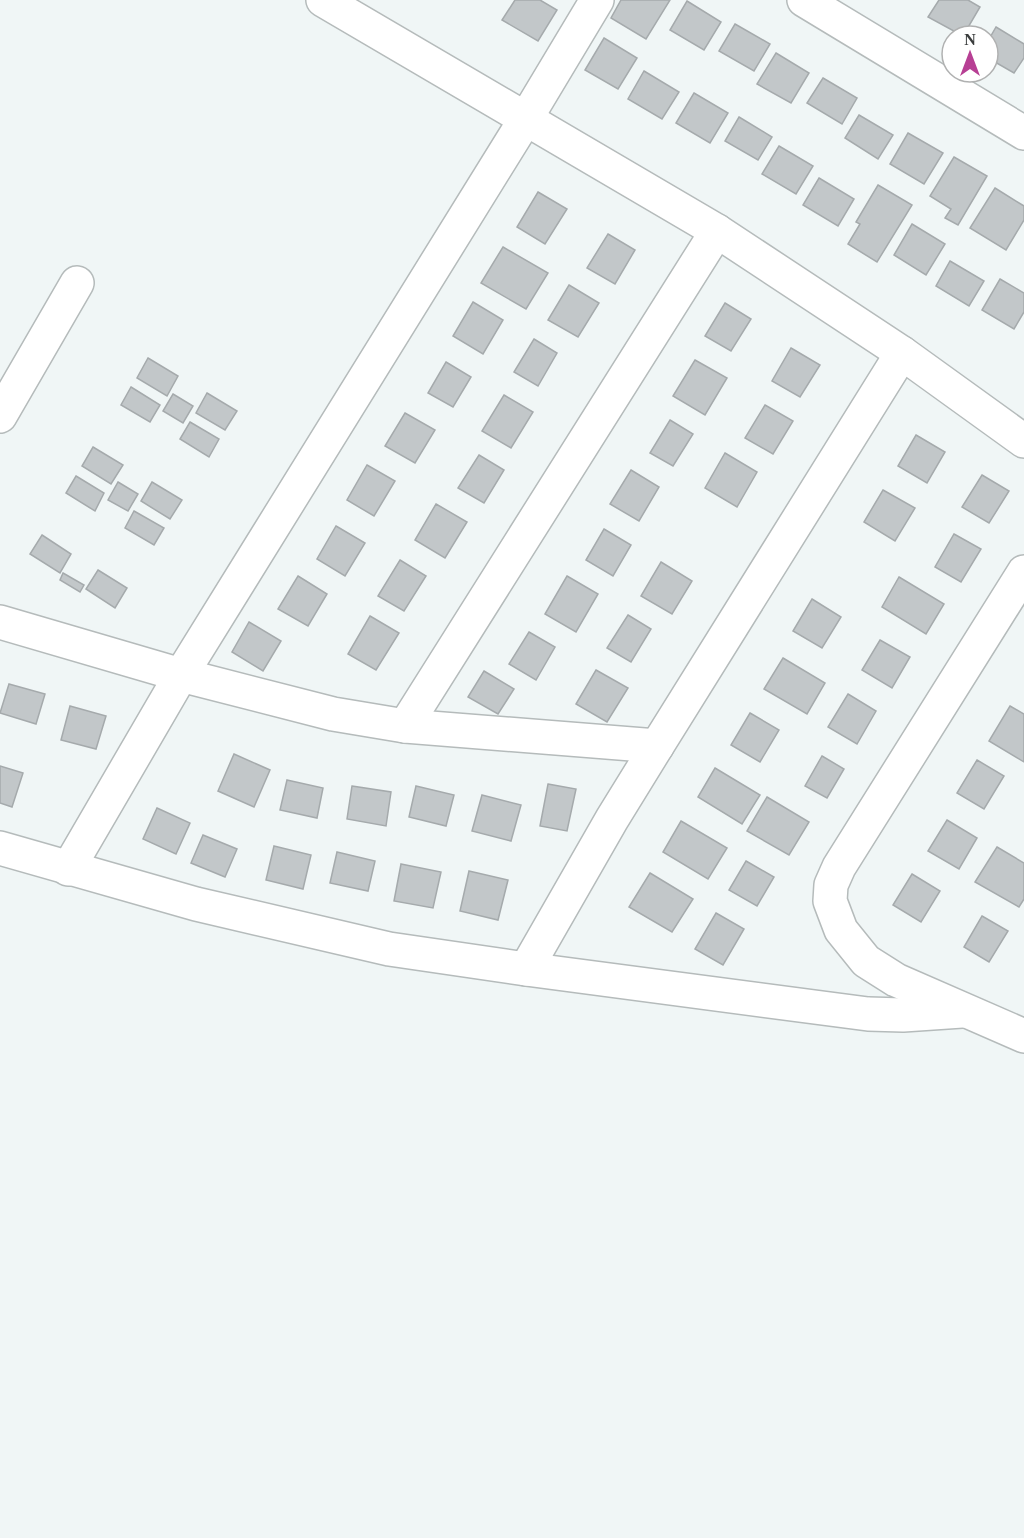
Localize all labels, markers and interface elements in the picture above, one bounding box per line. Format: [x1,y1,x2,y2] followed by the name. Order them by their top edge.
[940,24,1000,84] north arrow
[964,31,976,48] text: N

